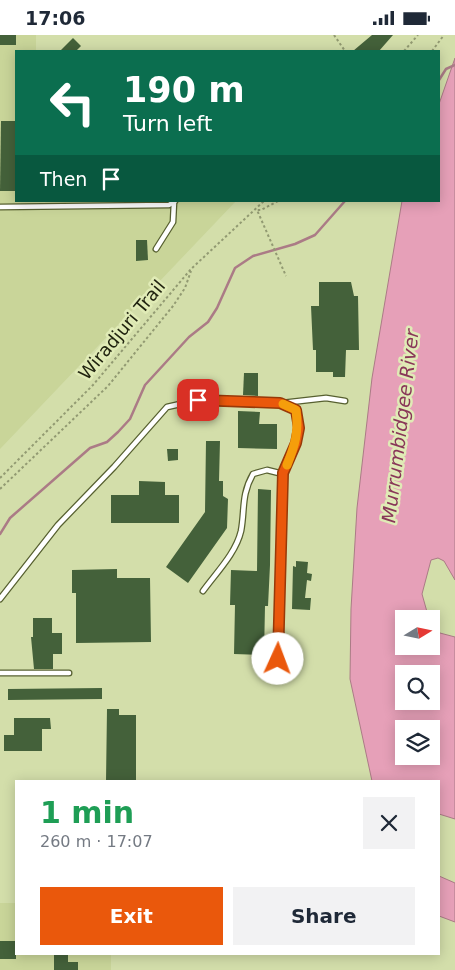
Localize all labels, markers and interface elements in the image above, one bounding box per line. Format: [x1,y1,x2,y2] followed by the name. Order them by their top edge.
[25,7,85,29] text: 17:06
[40,70,105,135] icon: left
[123,70,245,110] text: 190 m
[123,111,212,136] text: Turn left
[97,165,125,193] icon: arrive
[40,168,87,190] text: Then
[74,276,169,384] street label: Wiradjuri Trail
[377,327,423,524] water label: Murrumbidgee River
[177,379,219,421] pin
[184,386,212,414] icon: arrive
[395,610,440,655] north arrow
[395,610,440,765] map controls
[251,632,303,684] position arrow
[395,665,440,710] button: search
[395,720,440,765] button: layers
[40,795,134,830] text: 1 min
[363,797,415,849] button: close
[40,832,153,851] text: 260 m · 17:07
[40,887,223,945] button: Exit
[233,887,415,945] button: Share

